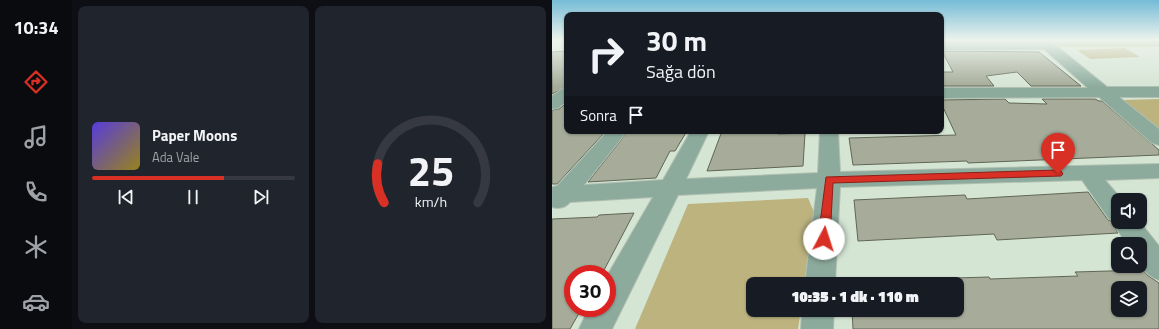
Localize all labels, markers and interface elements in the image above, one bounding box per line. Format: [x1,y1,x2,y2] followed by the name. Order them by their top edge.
[14,14,58,41] text: 10:34
[646,19,707,62] text: 30 m
[580,28,632,80] icon: right
[646,58,716,85] text: Sağa dön
[22,68,50,96] icon: directions
[580,104,617,127] text: Sonra
[625,104,647,126] icon: arrive
[22,123,50,151] icon: music
[152,124,237,147] text: Paper Moons
[1041,133,1075,174] pin
[407,138,454,201] text: 25
[1047,139,1069,161] icon: arrive
[152,147,199,167] text: Ada Vale
[22,178,50,206] icon: phone
[115,186,137,208] icon: previous
[182,186,204,208] icon: pause
[250,186,272,208] icon: next
[414,190,447,212] text: km/h
[1111,193,1147,317] map controls
[1111,193,1147,229] button: sound
[803,218,845,260] position arrow
[22,233,50,261] icon: climate
[1111,237,1147,273] button: search
[564,265,616,317] speed limit sign: 30
[1111,281,1147,317] button: layers
[791,285,919,308] text: 10:35 · 1 dk · 110 m
[22,288,50,316] icon: car

